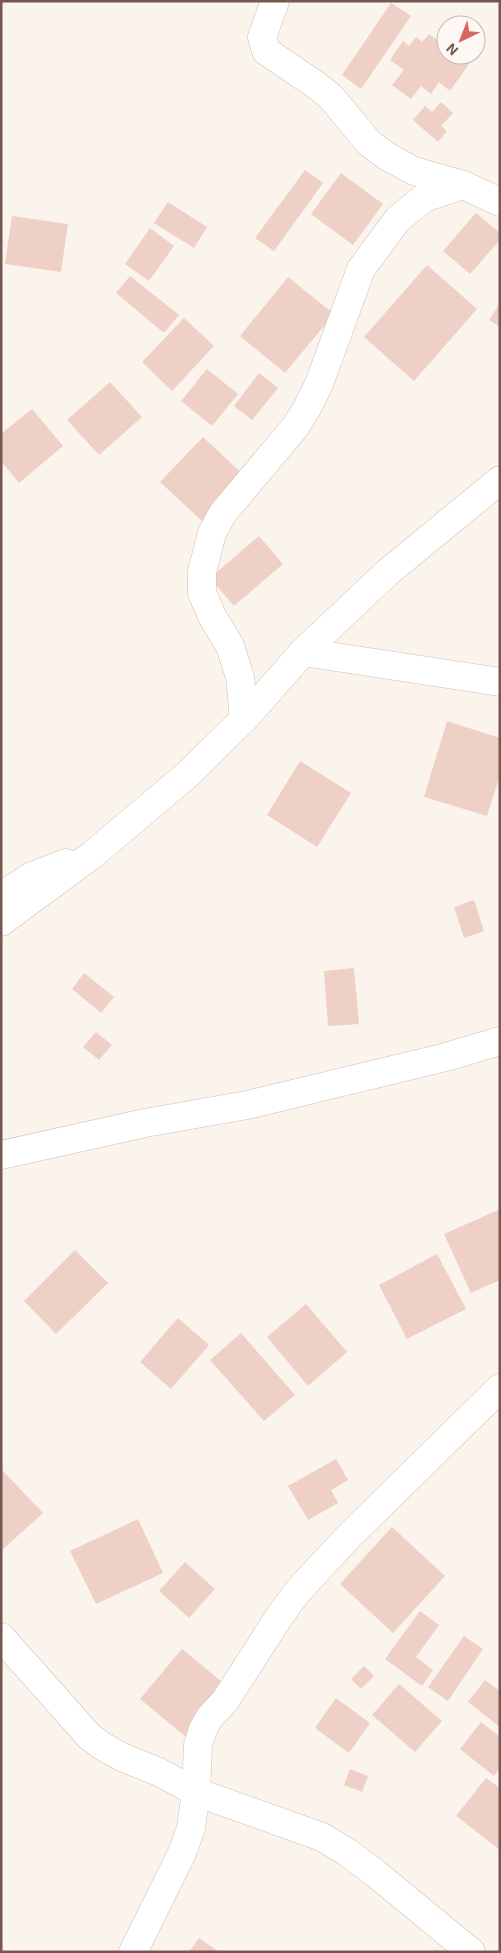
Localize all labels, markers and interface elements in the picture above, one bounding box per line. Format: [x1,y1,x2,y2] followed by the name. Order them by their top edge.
[436,15,486,65] north arrow
[442,40,461,60] text: N

